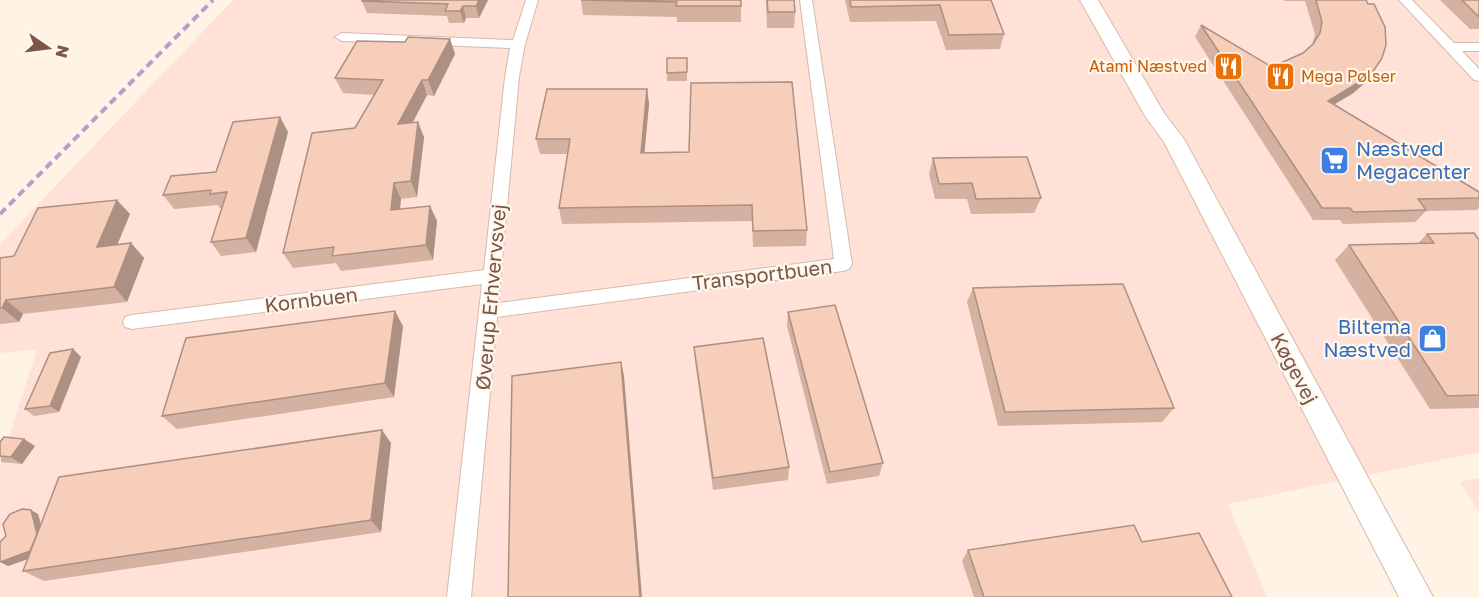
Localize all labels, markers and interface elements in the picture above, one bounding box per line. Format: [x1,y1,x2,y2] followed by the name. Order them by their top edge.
[18,18,78,78] north arrow
[51,43,74,60] text: N
[1212,50,1244,82] restaurant icon: Atami Næstved
[1089,56,1207,76] place label: Atami Næstved
[1264,60,1296,92] restaurant icon: Mega Pølser
[1301,66,1396,86] place label: Mega Pølser
[1356,136,1471,183] place label: Næstved Megacenter
[1319,144,1351,176] supermarket icon: Næstved Megacenter
[470,203,510,391] street label: Øverup Erhvervsvej
[690,253,834,295] street label: Transportbuen
[263,281,359,317] street label: Kornbuen
[1323,314,1411,361] place label: Biltema Næstved
[1416,322,1448,354] shop icon: Biltema Næstved
[1266,328,1324,408] street label: Køgevej

